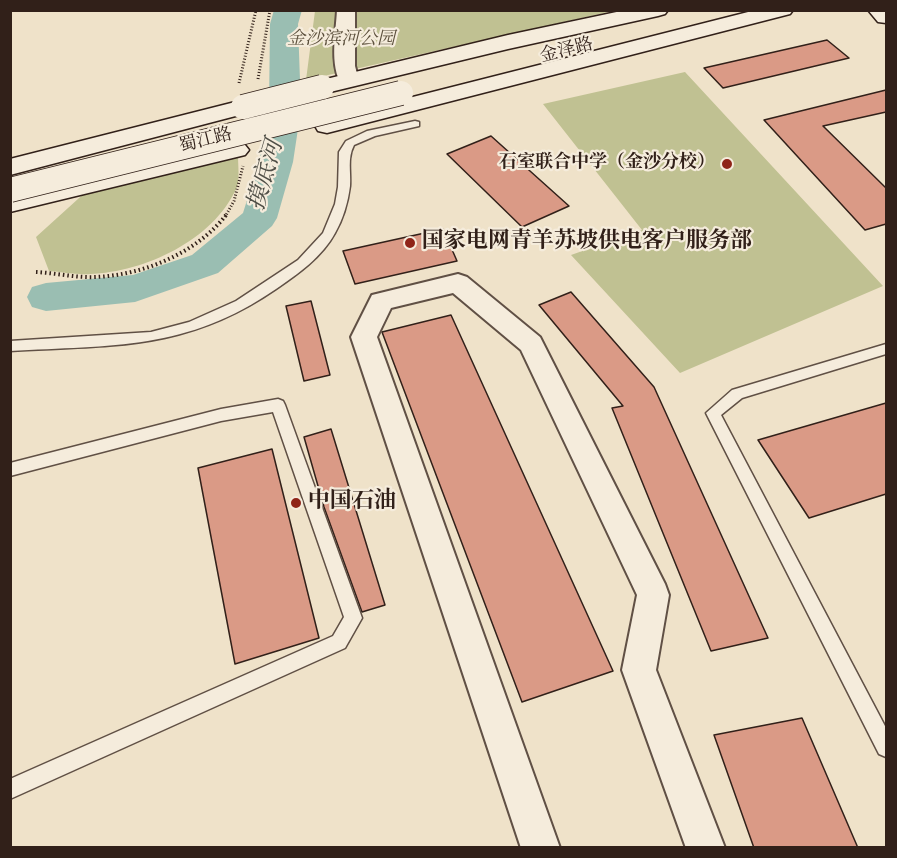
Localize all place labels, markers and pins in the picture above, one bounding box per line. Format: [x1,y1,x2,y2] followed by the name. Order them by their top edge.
[499,153,715,175] place label: 石室联合中学（金沙分校）
[720,157,734,171] marker: 石室联合中学（金沙分校）
[422,230,752,256] place label: 国家电网青羊苏坡供电客户服务部
[403,236,417,250] marker: 国家电网青羊苏坡供电客户服务部
[308,490,396,516] place label: 中国石油
[289,496,303,510] marker: 中国石油

